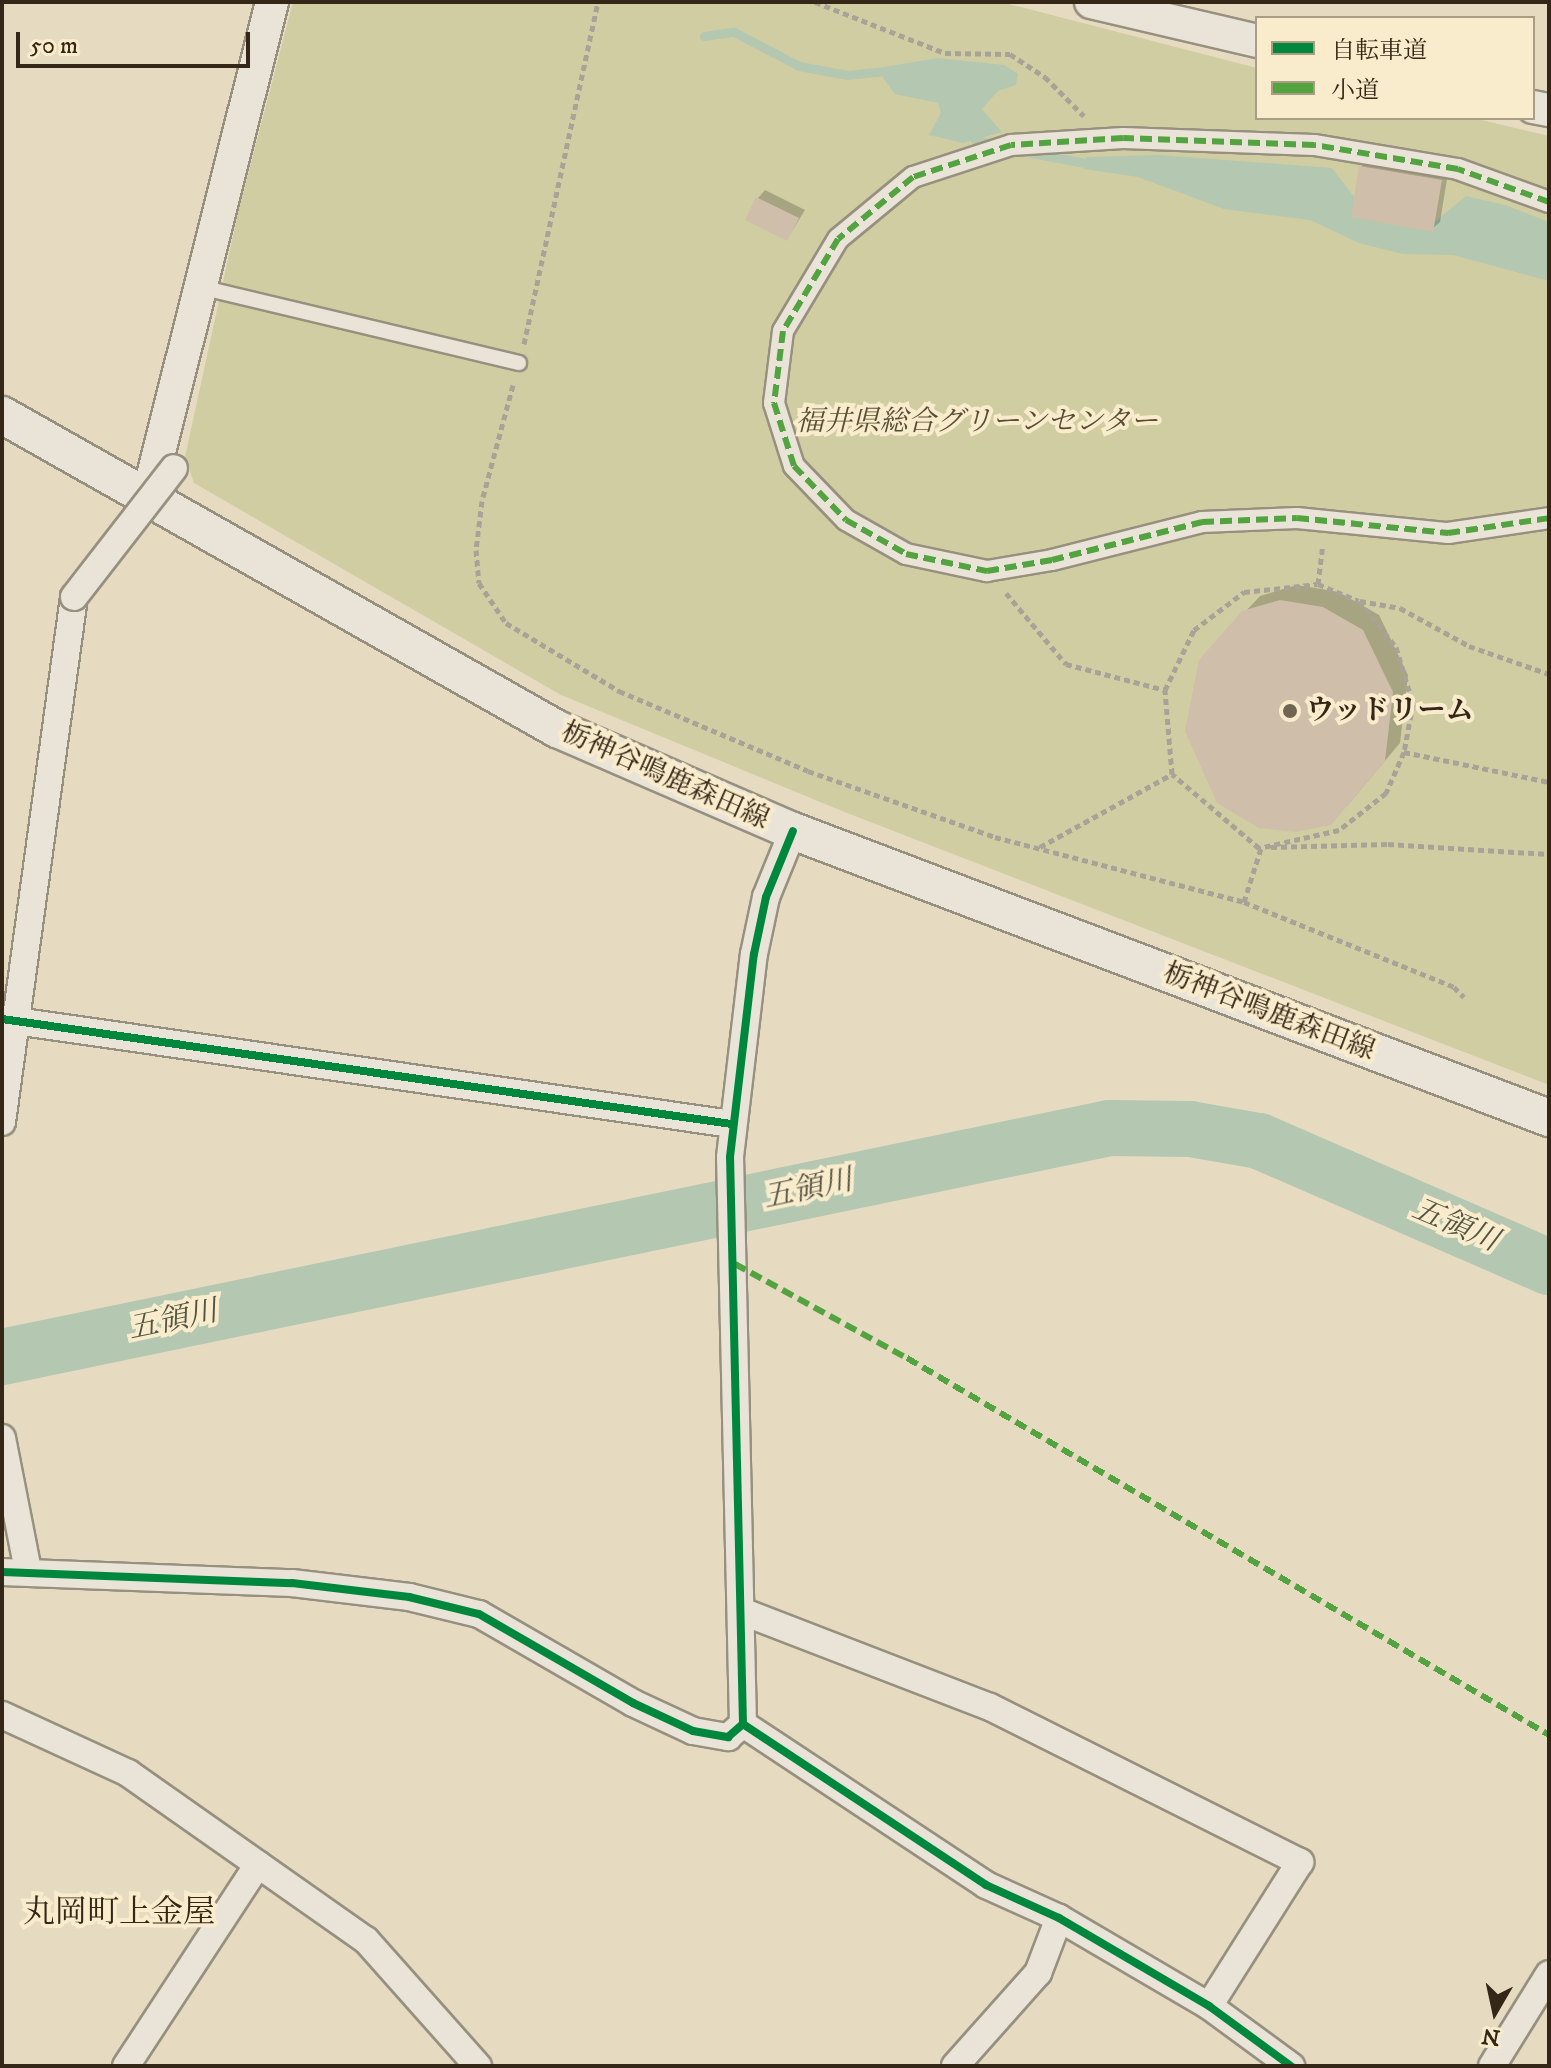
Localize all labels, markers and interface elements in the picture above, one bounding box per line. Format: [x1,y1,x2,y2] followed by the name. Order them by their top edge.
[20,16,254,66] scale bar
[1255,16,1535,120] legend
[30,31,78,61] text: 50 m
[1331,36,1427,66] text: 自転車道
[1331,76,1379,106] text: 小道
[795,405,1159,439] park label: 福井県総合グリーンセンター
[1306,694,1474,728] place label: ウッドリーム
[1281,702,1299,720] marker: ウッドリーム
[556,715,774,837] street label: 栃神谷鳴鹿森田線
[1158,956,1380,1068] street label: 栃神谷鳴鹿森田線
[760,1163,856,1217] water label: 五領川
[1407,1192,1503,1260] water label: 五領川
[125,1294,221,1348] water label: 五領川
[23,1894,215,1932] district label: 丸岡町上金屋
[1455,1972,1535,2052] north arrow
[1480,2021,1502,2051] text: N

